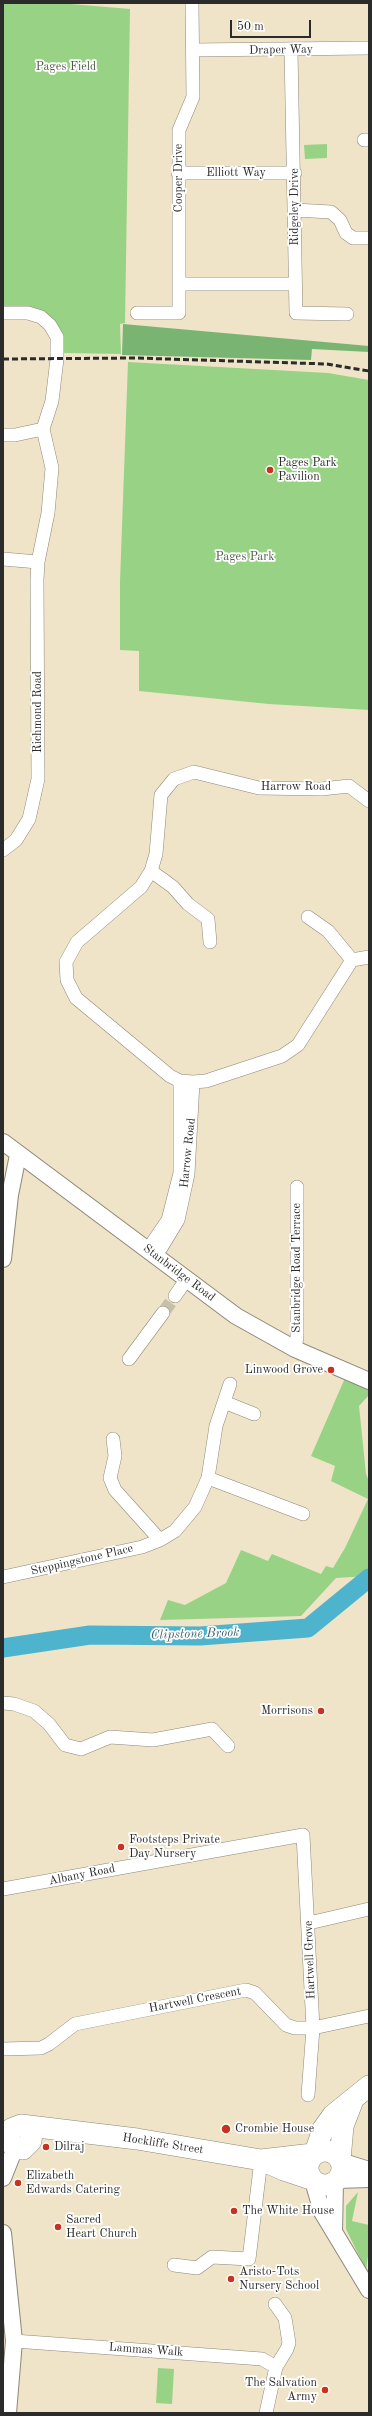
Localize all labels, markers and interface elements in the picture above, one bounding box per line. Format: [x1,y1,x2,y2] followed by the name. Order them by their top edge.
[232,12,313,38] scale bar
[237,21,264,33] text: 50 m
[249,42,313,58] street label: Draper Way
[36,60,96,74] park label: Pages Field
[172,144,186,212] street label: Cooper Drive
[206,166,266,180] street label: Elliott Way
[288,168,302,246] street label: Ridgeley Drive
[278,456,337,484] place label: Pages Park Pavilion
[265,465,275,475] marker: Pages Park Pavilion
[216,550,274,564] park label: Pages Park
[31,671,45,753] street label: Richmond Road
[261,780,331,794] street label: Harrow Road
[177,1117,199,1189] street label: Harrow Road
[290,1203,304,1333] street label: Stanbridge Road Terrace
[140,1241,218,1305] street label: Stanbridge Road
[245,1363,323,1377] place label: Linwood Grove
[326,1365,336,1375] marker: Linwood Grove
[29,1541,135,1579] street label: Steppingstone Place
[150,1625,240,1643] water label: Clipstone Brook
[261,1704,313,1718] place label: Morrisons
[316,1706,326,1716] marker: Morrisons
[129,1833,220,1861] place label: Footsteps Private Day Nursery
[116,1842,126,1852] marker: Footsteps Private Day Nursery
[48,1862,116,1888] street label: Albany Road
[301,1920,319,2000] street label: Hartwell Grove
[148,1984,242,2016] street label: Hartwell Crescent
[235,2122,314,2136] place label: Crombie House
[220,2123,232,2135] marker: Crombie House
[121,2130,205,2158] street label: Hockliffe Street
[54,2140,85,2154] place label: Dilraj
[41,2142,51,2152] marker: Dilraj
[26,2169,120,2197] place label: Elizabeth Edwards Catering
[13,2178,23,2188] marker: Elizabeth Edwards Catering
[242,2204,334,2218] place label: The White House
[229,2206,239,2216] marker: The White House
[66,2213,137,2241] place label: Sacred Heart Church
[53,2222,63,2232] marker: Sacred Heart Church
[239,2265,319,2293] place label: Aristo-Tots Nursery School
[226,2274,236,2284] marker: Aristo-Tots Nursery School
[108,2340,184,2360] street label: Lammas Walk
[245,2376,317,2404] place label: The Salvation Army
[320,2385,330,2395] marker: The Salvation Army

